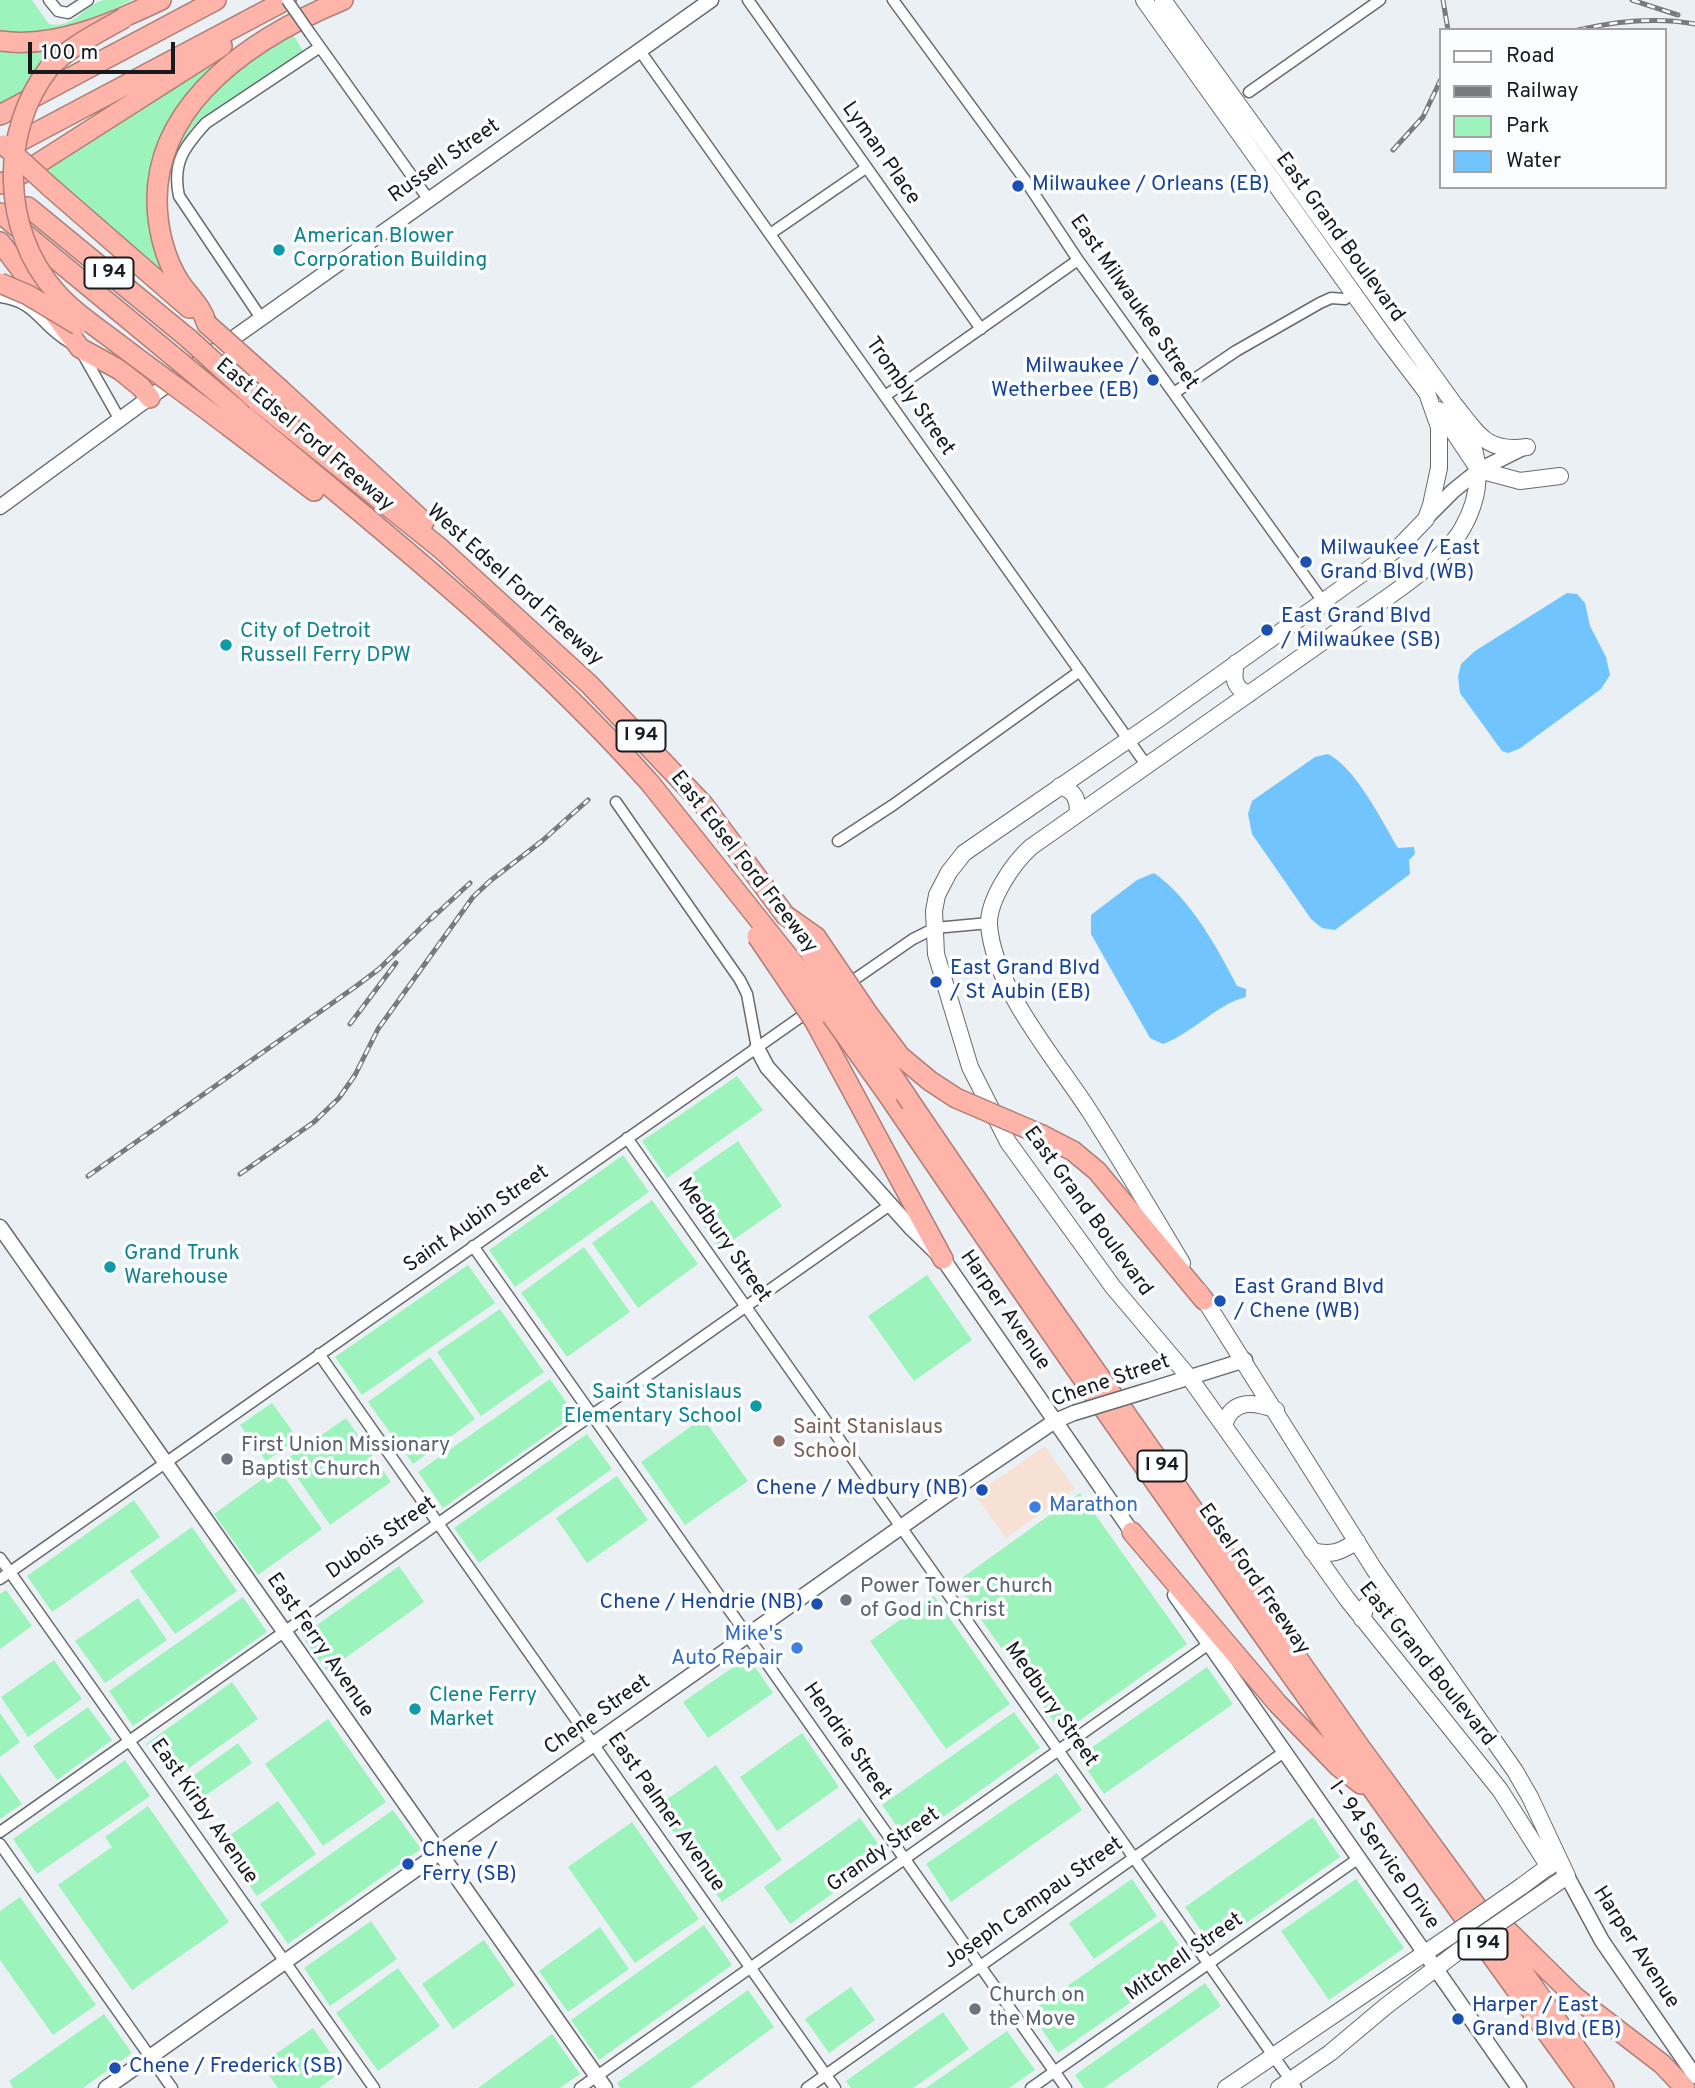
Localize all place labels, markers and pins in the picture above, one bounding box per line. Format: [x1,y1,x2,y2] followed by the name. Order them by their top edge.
[1032,173,1270,199] place label: Milwaukee / Orleans (EB)
[1010,178,1026,194] marker: Milwaukee / Orleans (EB)
[293,225,487,275] place label: American Blower Corporation Building
[271,242,287,258] marker: American Blower Corporation Building
[991,355,1139,405] place label: Milwaukee / Wetherbee (EB)
[1145,372,1161,388] marker: Milwaukee / Wetherbee (EB)
[1320,537,1480,587] place label: Milwaukee / East Grand Blvd (WB)
[1298,554,1314,570] marker: Milwaukee / East Grand Blvd (WB)
[1281,605,1441,655] place label: East Grand Blvd / Milwaukee (SB)
[240,620,411,670] place label: City of Detroit Russell Ferry DPW
[1259,622,1275,638] marker: East Grand Blvd / Milwaukee (SB)
[218,637,234,653] marker: City of Detroit Russell Ferry DPW
[950,957,1100,1007] place label: East Grand Blvd / St Aubin (EB)
[928,974,944,990] marker: East Grand Blvd / St Aubin (EB)
[124,1242,240,1292] place label: Grand Trunk Warehouse
[102,1259,118,1275] marker: Grand Trunk Warehouse
[1234,1276,1384,1326] place label: East Grand Blvd / Chene (WB)
[1212,1293,1228,1309] marker: East Grand Blvd / Chene (WB)
[564,1381,742,1431] place label: Saint Stanislaus Elementary School
[748,1398,764,1414] marker: Saint Stanislaus Elementary School
[793,1416,943,1466] place label: Saint Stanislaus School
[771,1433,787,1449] marker: Saint Stanislaus School
[241,1434,450,1484] place label: First Union Missionary Baptist Church
[219,1451,235,1467] marker: First Union Missionary Baptist Church
[756,1477,968,1503] place label: Chene / Medbury (NB)
[974,1482,990,1498] marker: Chene / Medbury (NB)
[1049,1494,1138,1520] place label: Marathon
[1027,1499,1043,1515] marker: Marathon
[860,1575,1053,1625] place label: Power Tower Church of God in Christ
[600,1591,803,1617] place label: Chene / Hendrie (NB)
[838,1592,854,1608] marker: Power Tower Church of God in Christ
[809,1596,825,1612] marker: Chene / Hendrie (NB)
[671,1623,783,1673] place label: Mike's Auto Repair
[789,1640,805,1656] marker: Mike's Auto Repair
[429,1684,537,1734] place label: Clene Ferry Market
[407,1701,423,1717] marker: Clene Ferry Market
[422,1839,517,1889] place label: Chene / Ferry (SB)
[400,1856,416,1872] marker: Chene / Ferry (SB)
[989,1984,1085,2034] place label: Church on the Move
[1472,1994,1621,2044] place label: Harper / East Grand Blvd (EB)
[967,2001,983,2017] marker: Church on the Move
[1450,2011,1466,2027] marker: Harper / East Grand Blvd (EB)
[129,2055,343,2081] place label: Chene / Frederick (SB)
[107,2060,123,2076] marker: Chene / Frederick (SB)

